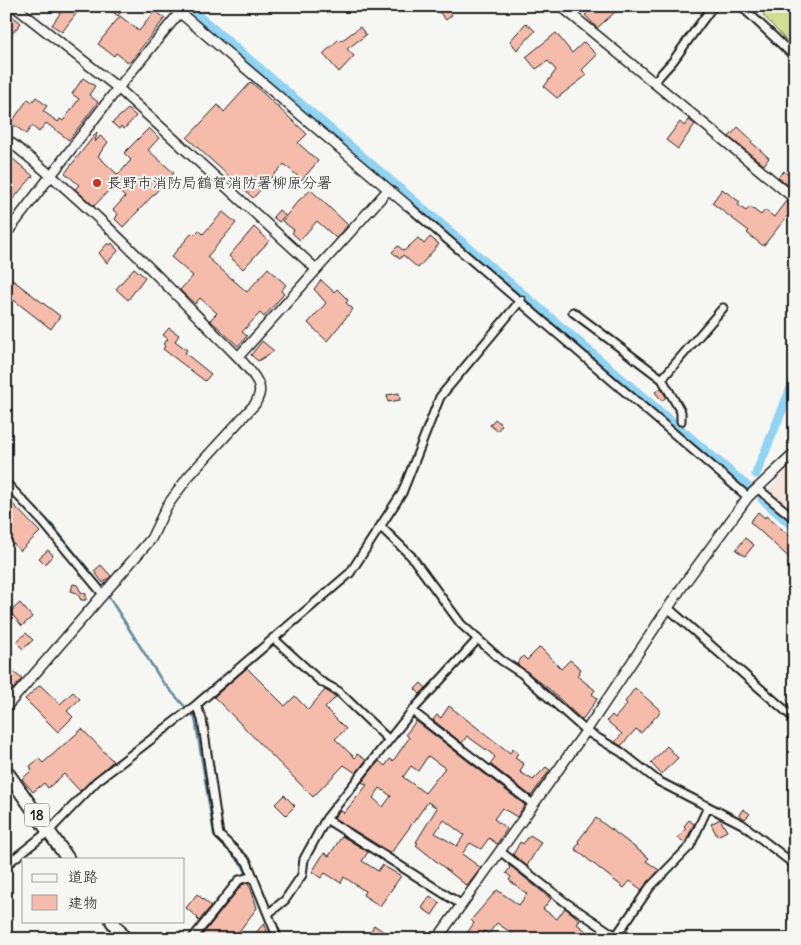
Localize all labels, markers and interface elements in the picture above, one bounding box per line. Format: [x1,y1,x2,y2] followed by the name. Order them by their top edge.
[107,173,332,192] place label: 長野市消防局鶴賀消防署柳原分署
[91,177,103,189] marker: 長野市消防局鶴賀消防署柳原分署
[24,804,50,826] road number: 18
[22,858,185,922] legend
[68,867,98,886] text: 道路
[68,893,98,912] text: 建物

